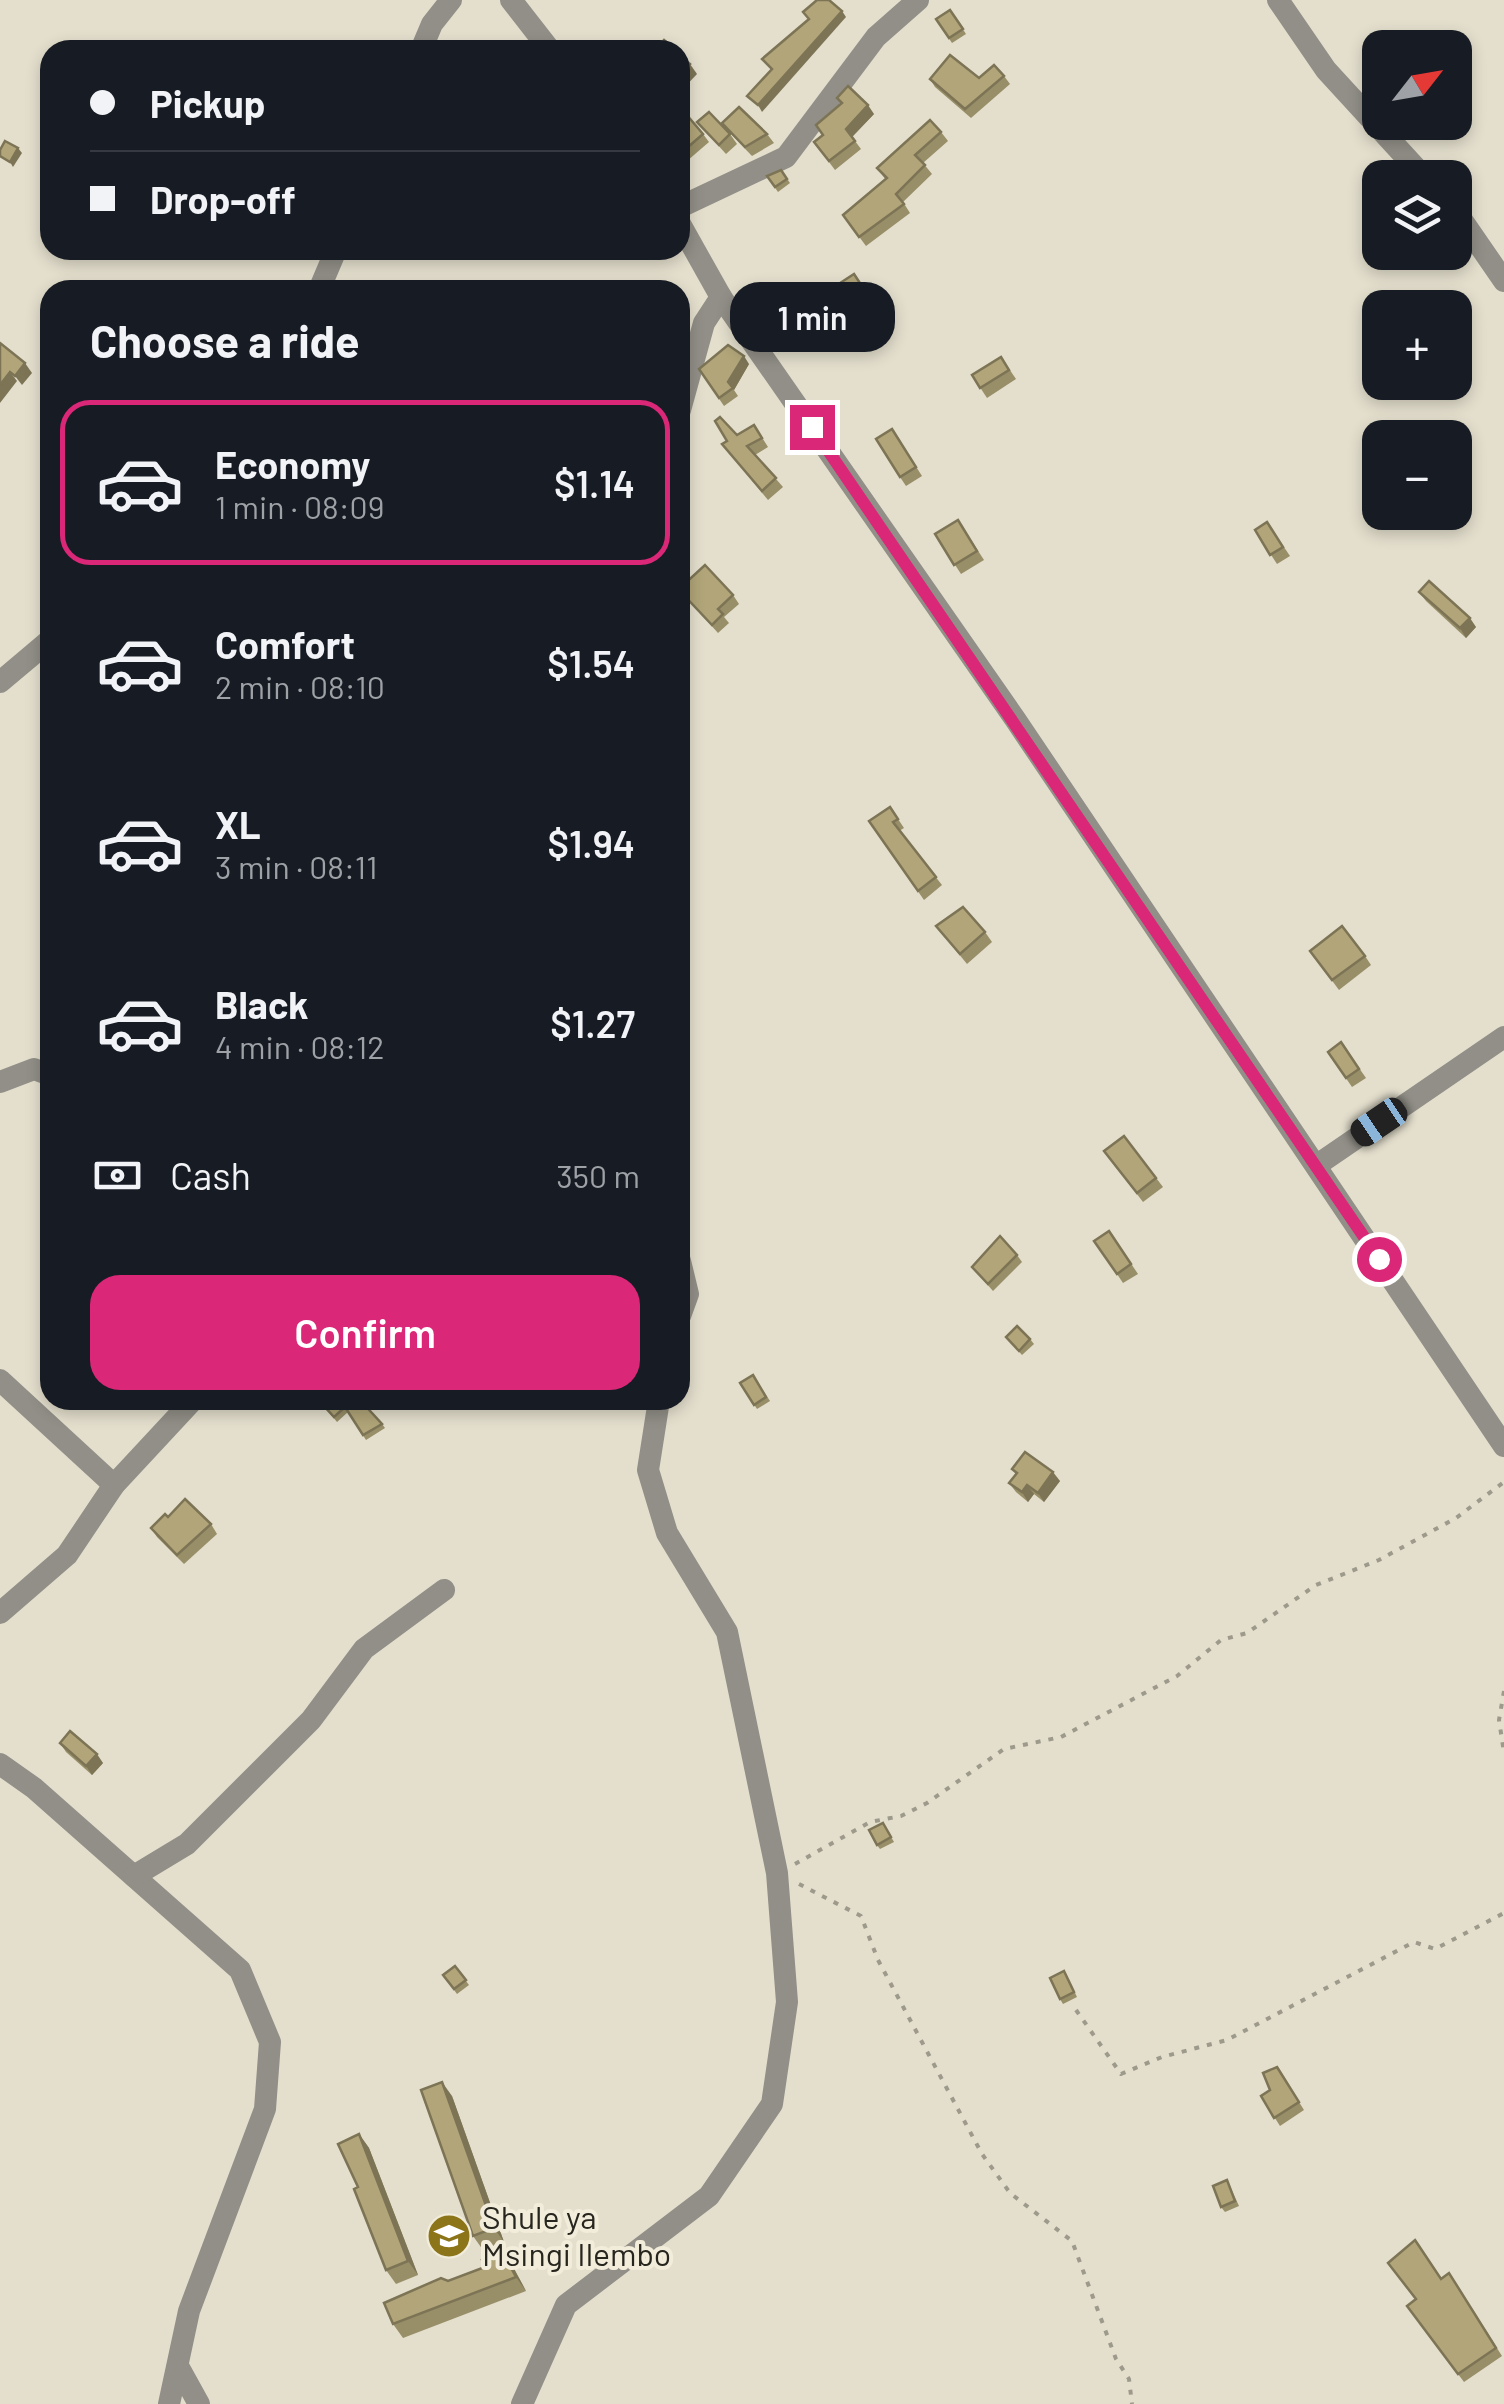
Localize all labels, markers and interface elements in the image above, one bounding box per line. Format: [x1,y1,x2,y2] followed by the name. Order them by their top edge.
[1362,30,1472,140] north arrow
[1362,30,1472,530] map controls
[150,80,265,126] text: Pickup
[1362,160,1472,270] button: layers
[150,176,296,222] text: Drop-off
[730,282,894,352] callout: 1 min
[1362,290,1472,400] button: +
[778,298,847,336] text: 1 min
[90,313,360,367] text: Choose a ride
[790,405,835,450] route end
[1362,420,1472,530] button: −
[95,438,185,528] icon: car
[215,441,370,487] text: Economy
[554,460,635,506] text: $1.14
[215,487,384,525] text: 1 min · 08:09
[95,618,185,708] icon: car
[215,621,355,667] text: Comfort
[547,640,635,686] text: $1.54
[215,667,385,705] text: 2 min · 08:10
[95,798,185,888] icon: car
[215,801,261,847] text: XL
[547,820,635,866] text: $1.94
[215,847,377,885] text: 3 min · 08:11
[95,978,185,1068] icon: car
[215,981,309,1027] text: Black
[550,1000,635,1046] text: $1.27
[215,1027,384,1065] text: 4 min · 08:12
[1346,1093,1412,1151] car
[90,1148,145,1203] icon: cash
[170,1152,251,1198] text: Cash
[556,1156,640,1194] text: 350 m
[1357,1237,1402,1282] route start
[90,1275,640,1390] button: Confirm
[482,2197,671,2272] place label: Shule ya Msingi Ilembo
[426,2213,472,2259] school or university icon: Shule ya Msingi Ilembo

